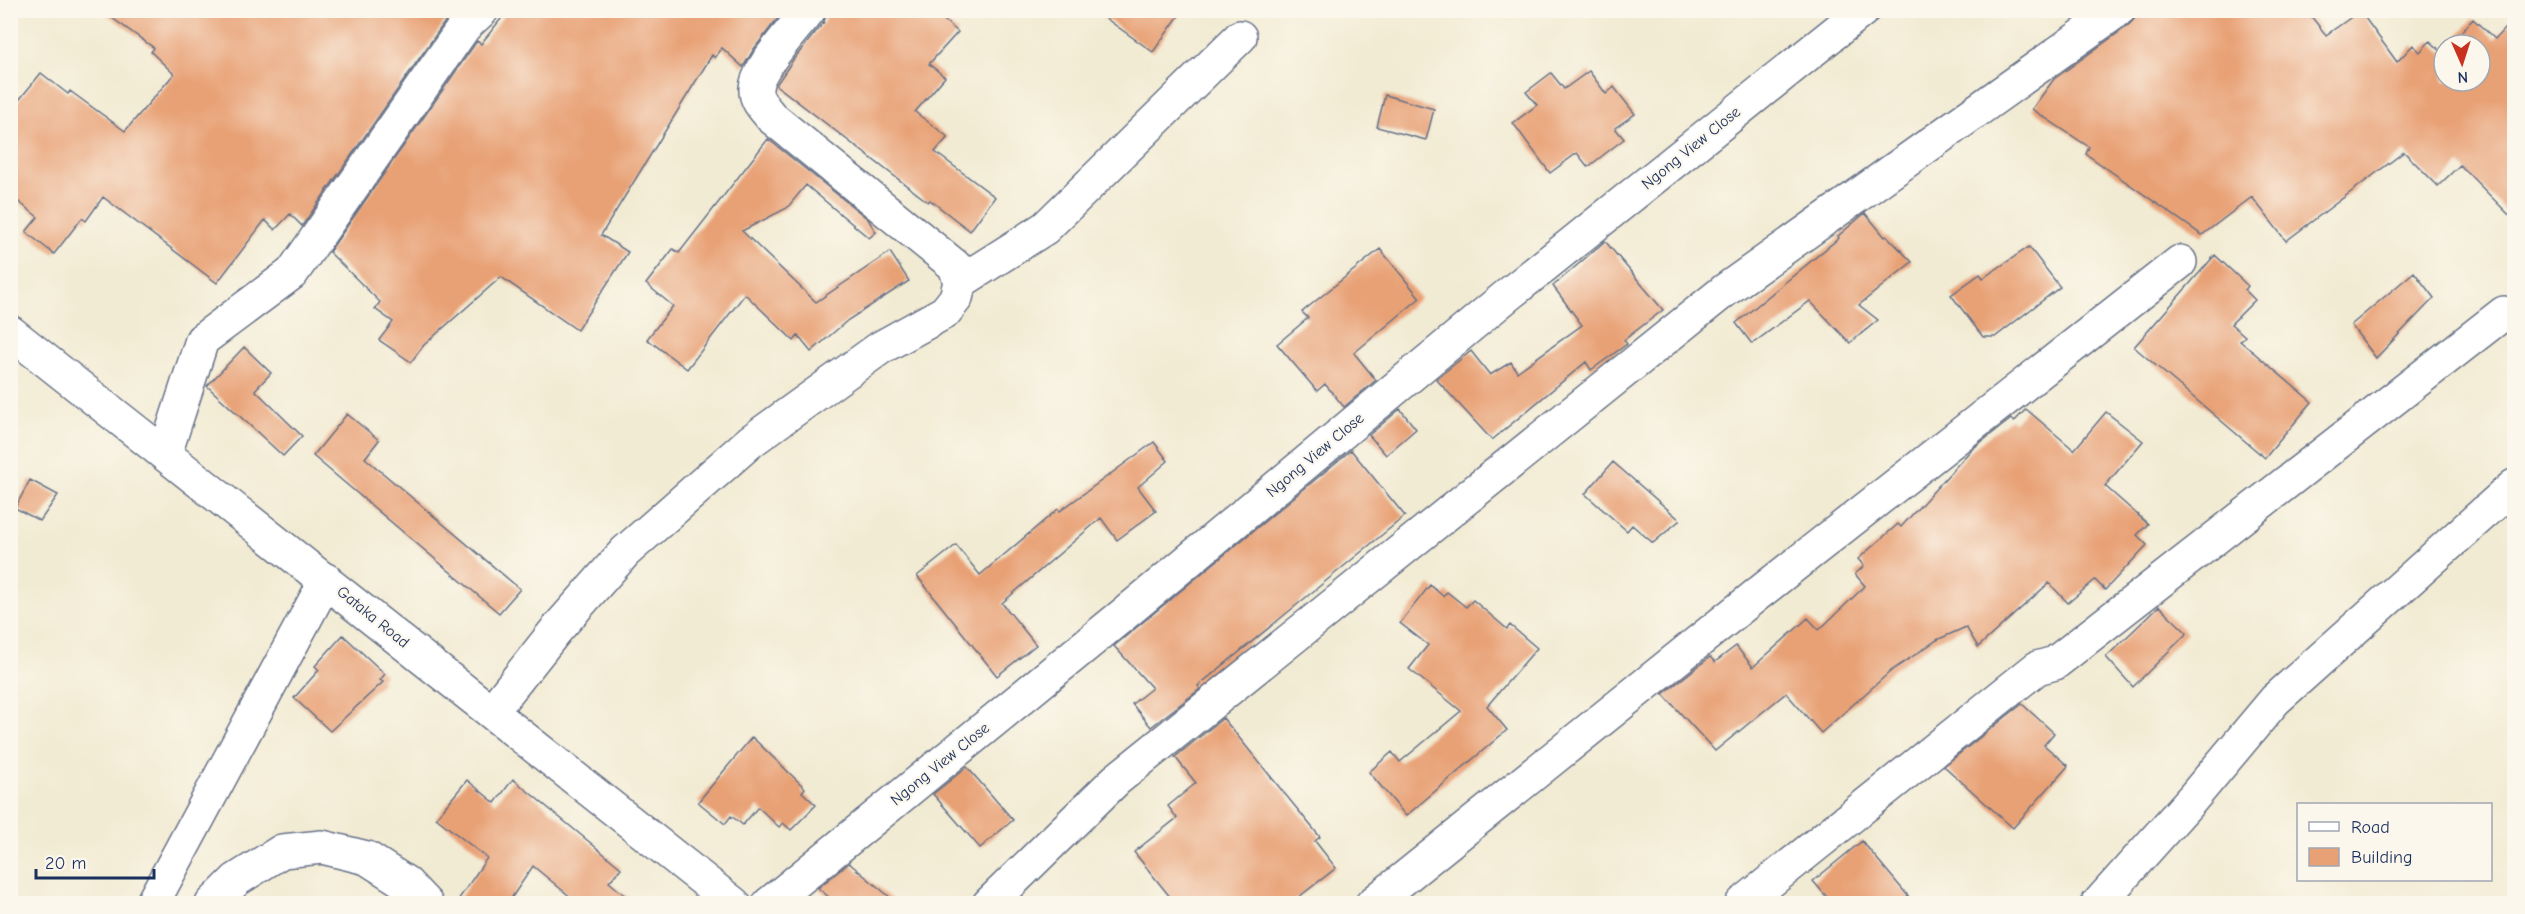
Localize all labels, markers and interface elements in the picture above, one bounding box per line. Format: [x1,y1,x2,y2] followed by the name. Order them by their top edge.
[2432,33,2492,93] north arrow
[2457,68,2468,86] text: N
[1638,103,1744,193] street label: Ngong View Close
[1263,409,1367,501] street label: Ngong View Close
[333,582,413,652] street label: Gataka Road
[887,719,993,809] street label: Ngong View Close
[2297,803,2492,881] legend
[2351,817,2390,838] text: Road
[36,842,154,880] scale bar
[2351,847,2413,868] text: Building
[45,853,86,874] text: 20 m

